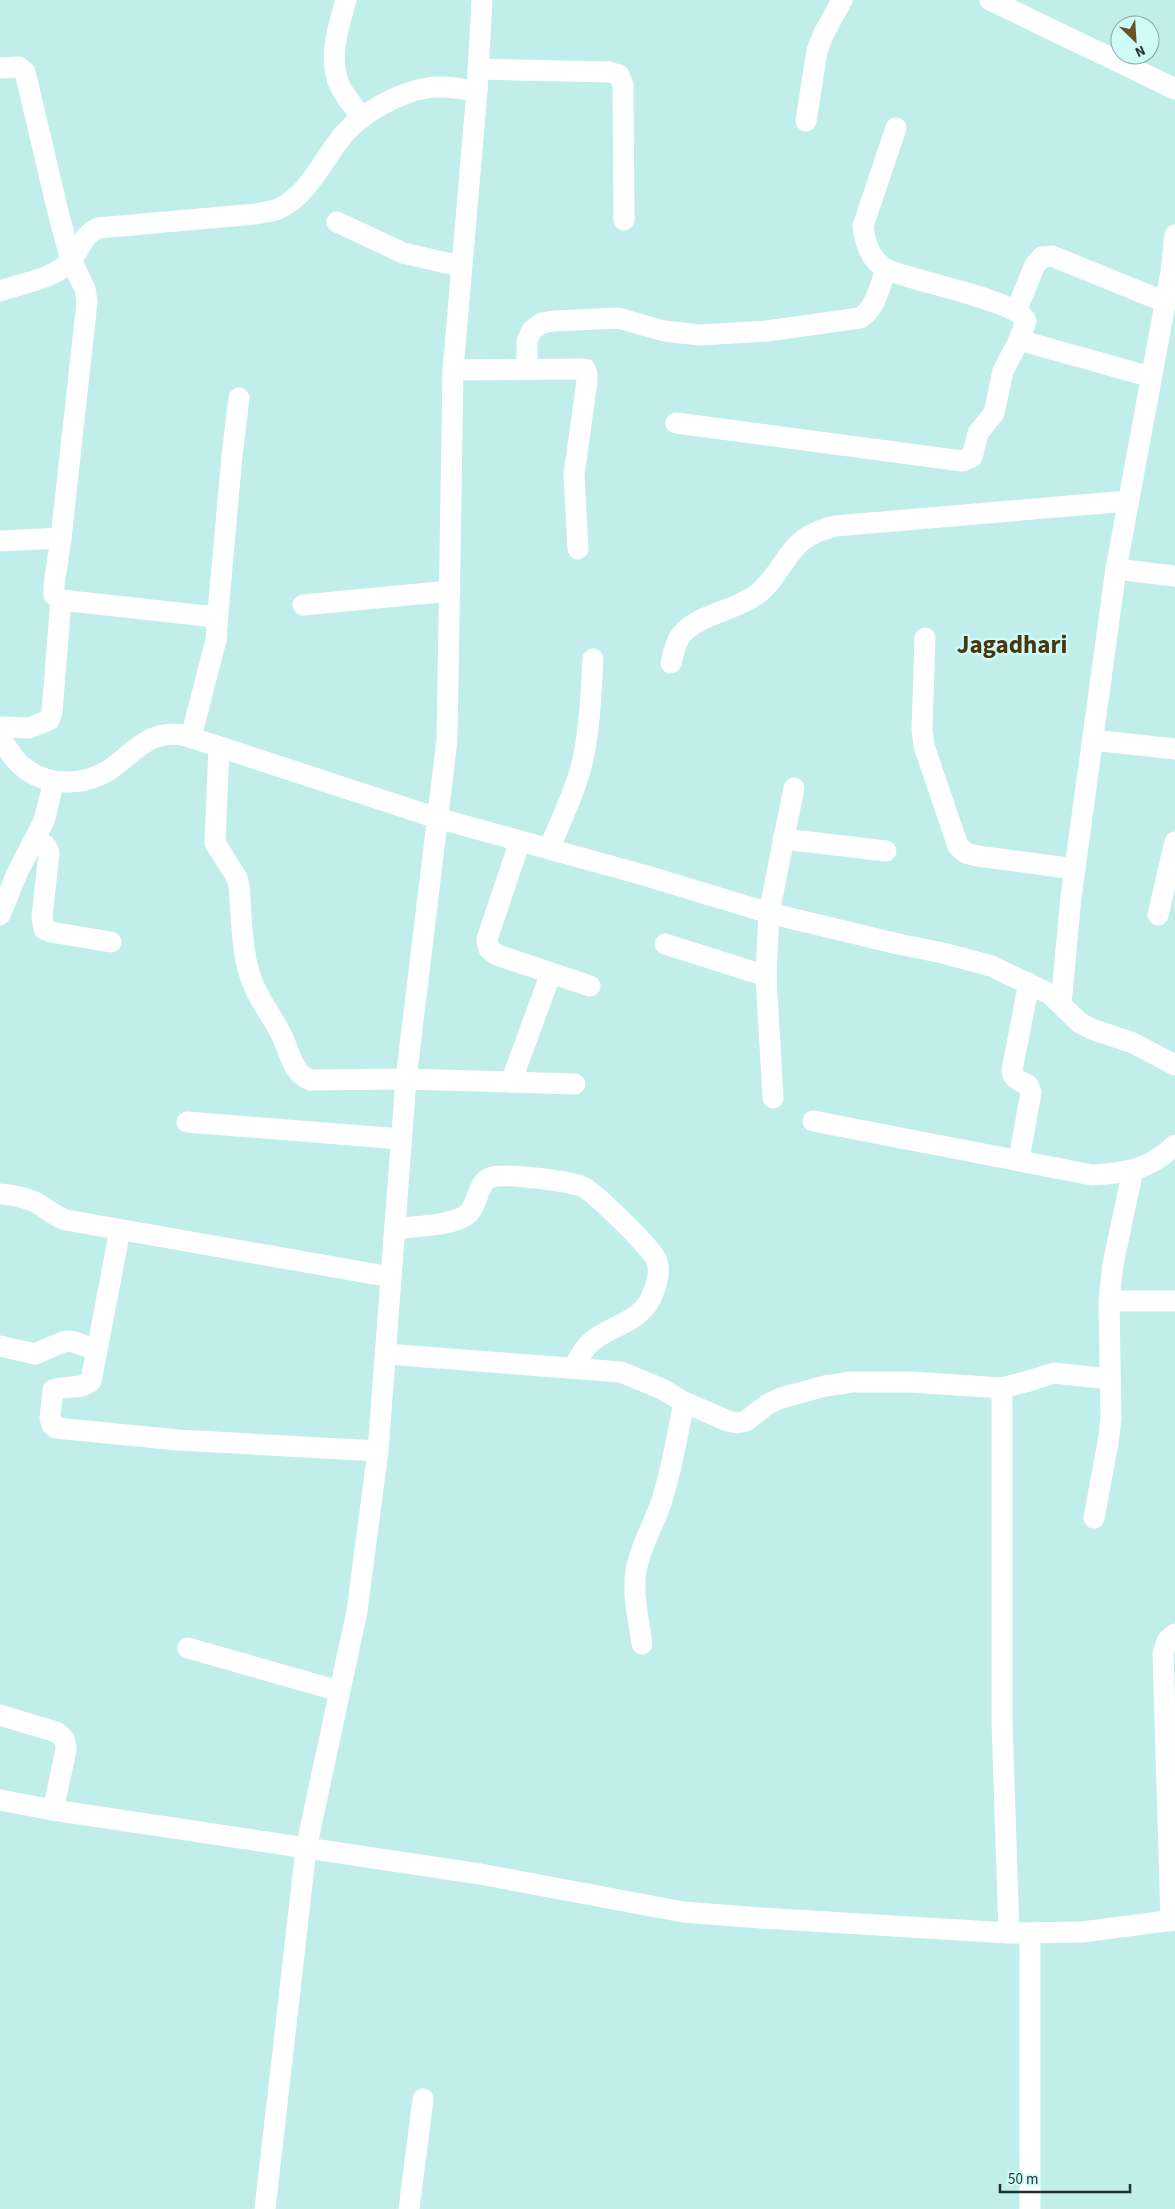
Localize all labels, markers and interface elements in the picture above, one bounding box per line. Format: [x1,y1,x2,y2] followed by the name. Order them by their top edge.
[1110,15,1160,65] north arrow
[1132,40,1149,62] text: N
[957,627,1067,663] district label: Jagadhari
[1000,2162,1130,2194] scale bar
[1008,2169,1038,2190] text: 50 m

